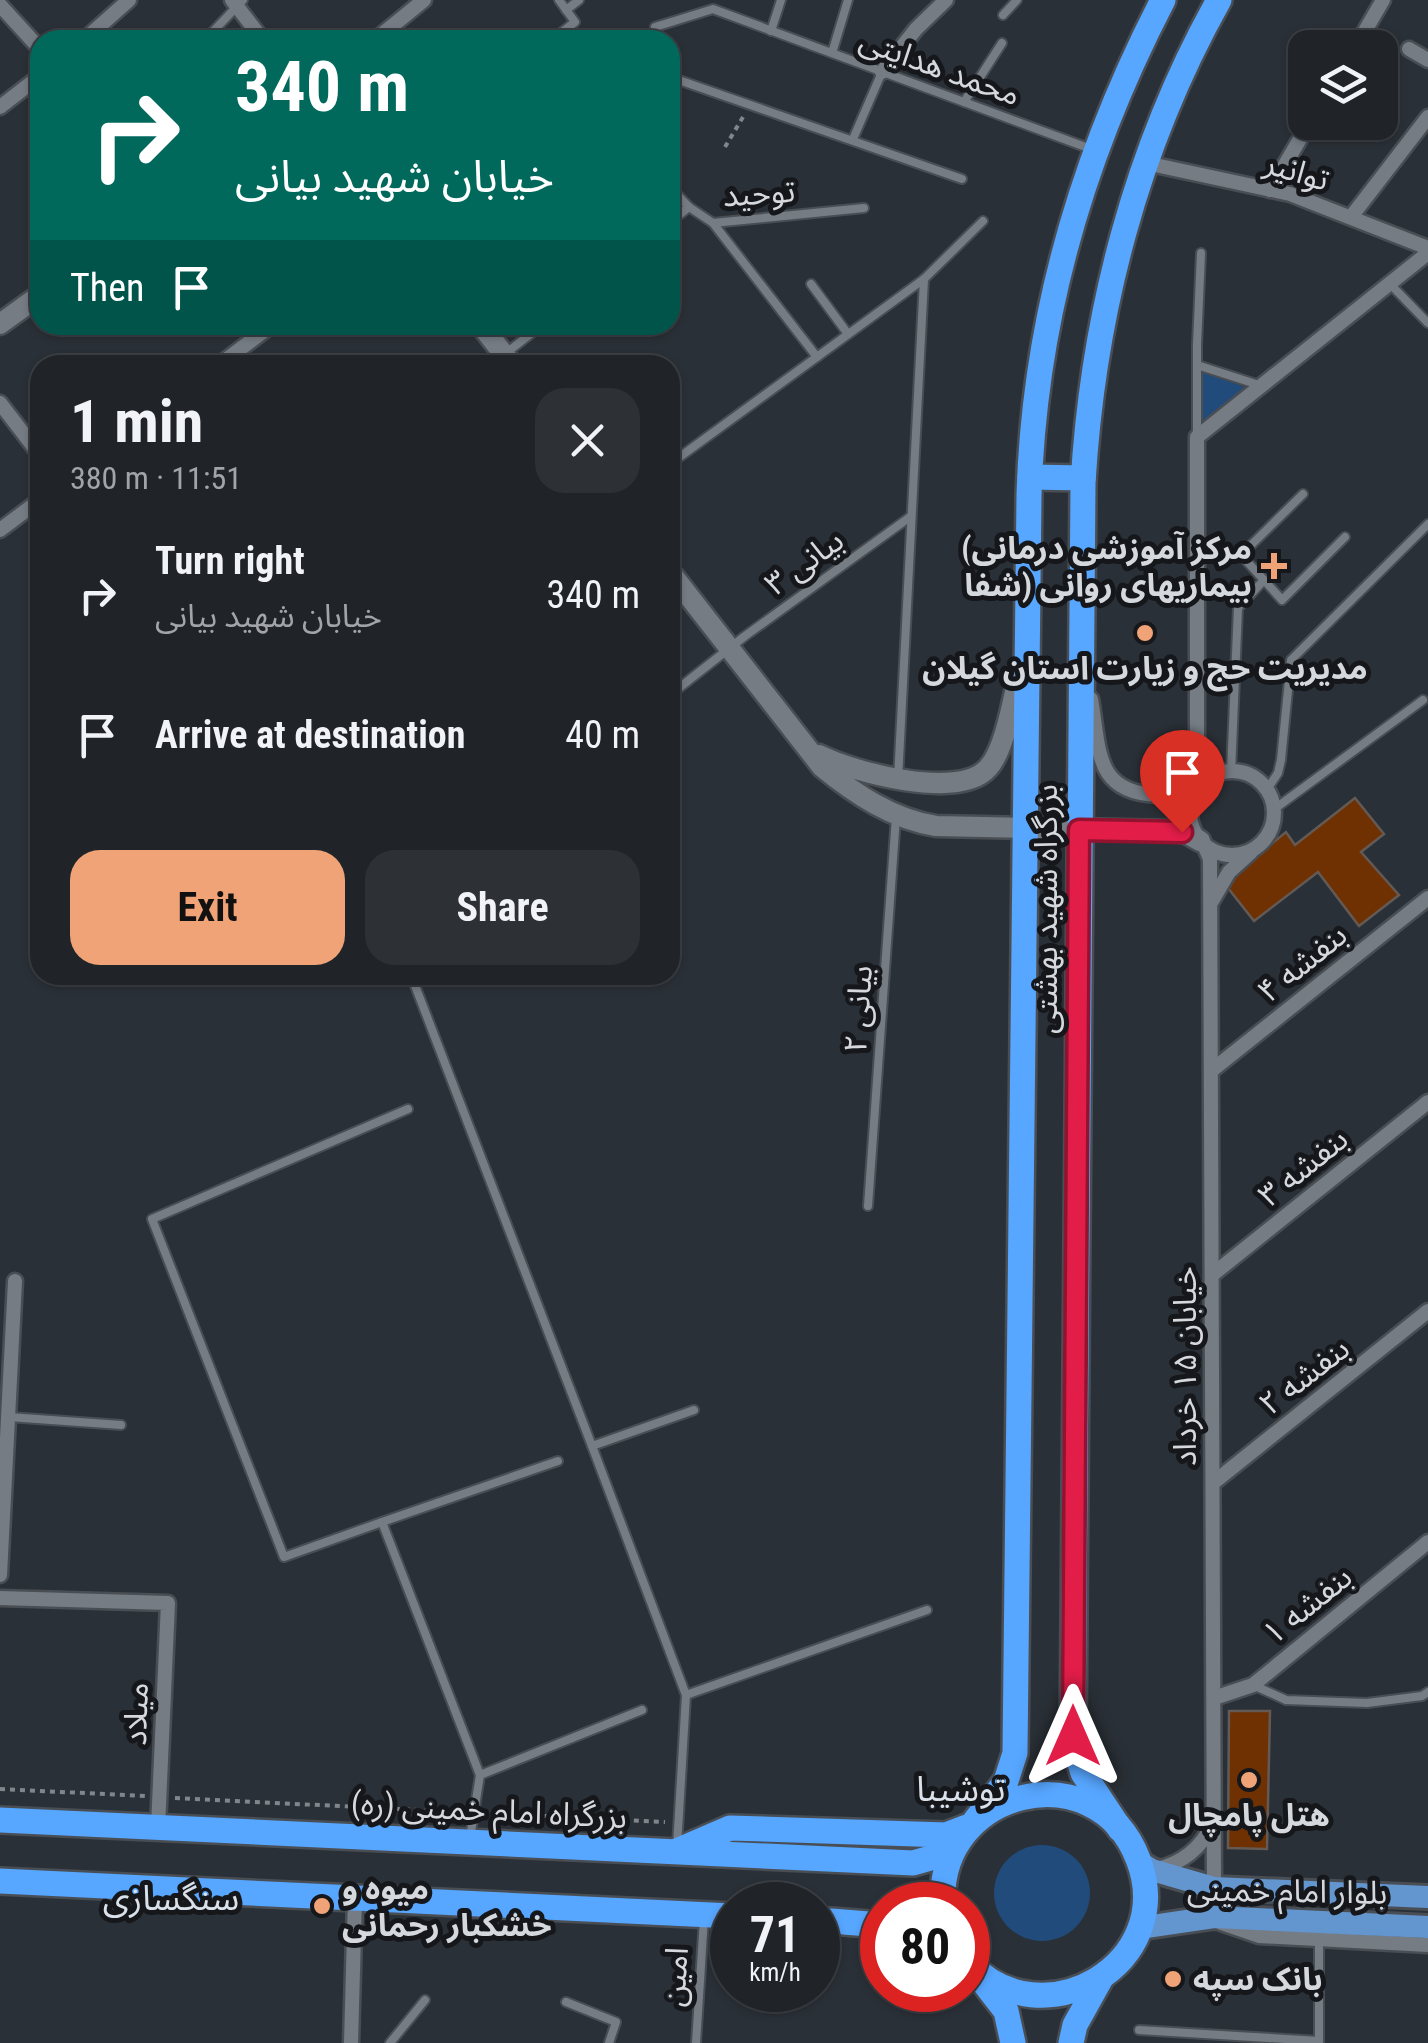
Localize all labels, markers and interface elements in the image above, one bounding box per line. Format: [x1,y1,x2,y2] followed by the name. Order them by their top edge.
[855,20,1025,114] street label: محمد هدایتی
[1288,30,1398,140] map controls
[1288,30,1398,140] button: layers
[235,46,409,128] text: 340 m
[70,70,200,200] icon: right
[1259,143,1334,199] street label: توانیر
[235,150,554,203] text: خیابان شهید بیانی
[722,172,796,214] street label: توحید
[164,260,219,315] icon: arrive
[70,266,144,310] text: Then
[70,386,203,457] text: 1 min
[535,388,640,493] button: close
[70,459,242,497] text: 380 m · 11:51
[757,521,851,603] street label: بیانی ۳
[961,529,1252,604] place label: (مرکز آموزشی درمانی بیماریهای روانی (شفا
[155,539,305,583] text: Turn right
[1261,553,1287,579] marker: (مرکز آموزشی درمانی بیماریهای روانی (شفا
[70,568,125,623] icon: right
[546,573,640,617] text: 340 m
[155,597,382,635] text: خیابان شهید بیانی
[1134,622,1156,644] marker: مدیریت حج و زیارت استان گیلان
[922,649,1368,692] place label: مدیریت حج و زیارت استان گیلان
[70,708,125,763] icon: arrive
[155,713,465,757] text: Arrive at destination
[565,713,640,757] text: 40 m
[1140,730,1225,833] pin
[1155,745,1210,800] icon: arrive
[1027,784,1065,1034] street label: بزرگراه شهید بهشتی
[70,850,345,965] button: Exit
[365,850,640,965] button: Share
[1250,916,1354,1010] street label: بنفشه ۴
[836,964,880,1054] street label: بیانی ۲
[1251,1120,1355,1214] street label: بنفشه ۳
[1166,1266,1204,1466] street label: خیابان ۱۵ خرداد
[1251,1329,1357,1423] street label: بنفشه ۲
[1255,1558,1359,1652] street label: بنفشه ۱
[116,1682,156,1746] street label: میلاد
[1021,1684,1125,1788] position arrow
[916,1769,1006,1810] district label: توشیبا
[1238,1769,1260,1791] marker: هتل پامچال
[350,1784,628,1841] street label: بزرگراه امام خمینی (ره)
[1168,1796,1330,1837] place label: هتل پامچال
[342,1869,552,1944] place label: میوه و خشکبار رحمانی
[1186,1870,1388,1917] street label: بلوار امام خمینی
[103,1878,239,1919] district label: سنگسازی
[860,1882,990,2012] speed limit sign: 80
[311,1895,333,1917] marker: میوه و خشکبار رحمانی
[750,1906,800,1964] text: 71
[654,1946,696,2008] street label: امین
[749,1958,801,1987] text: km/h
[1193,1960,1323,2001] place label: بانک سپه
[1162,1968,1184,1990] marker: بانک سپه

